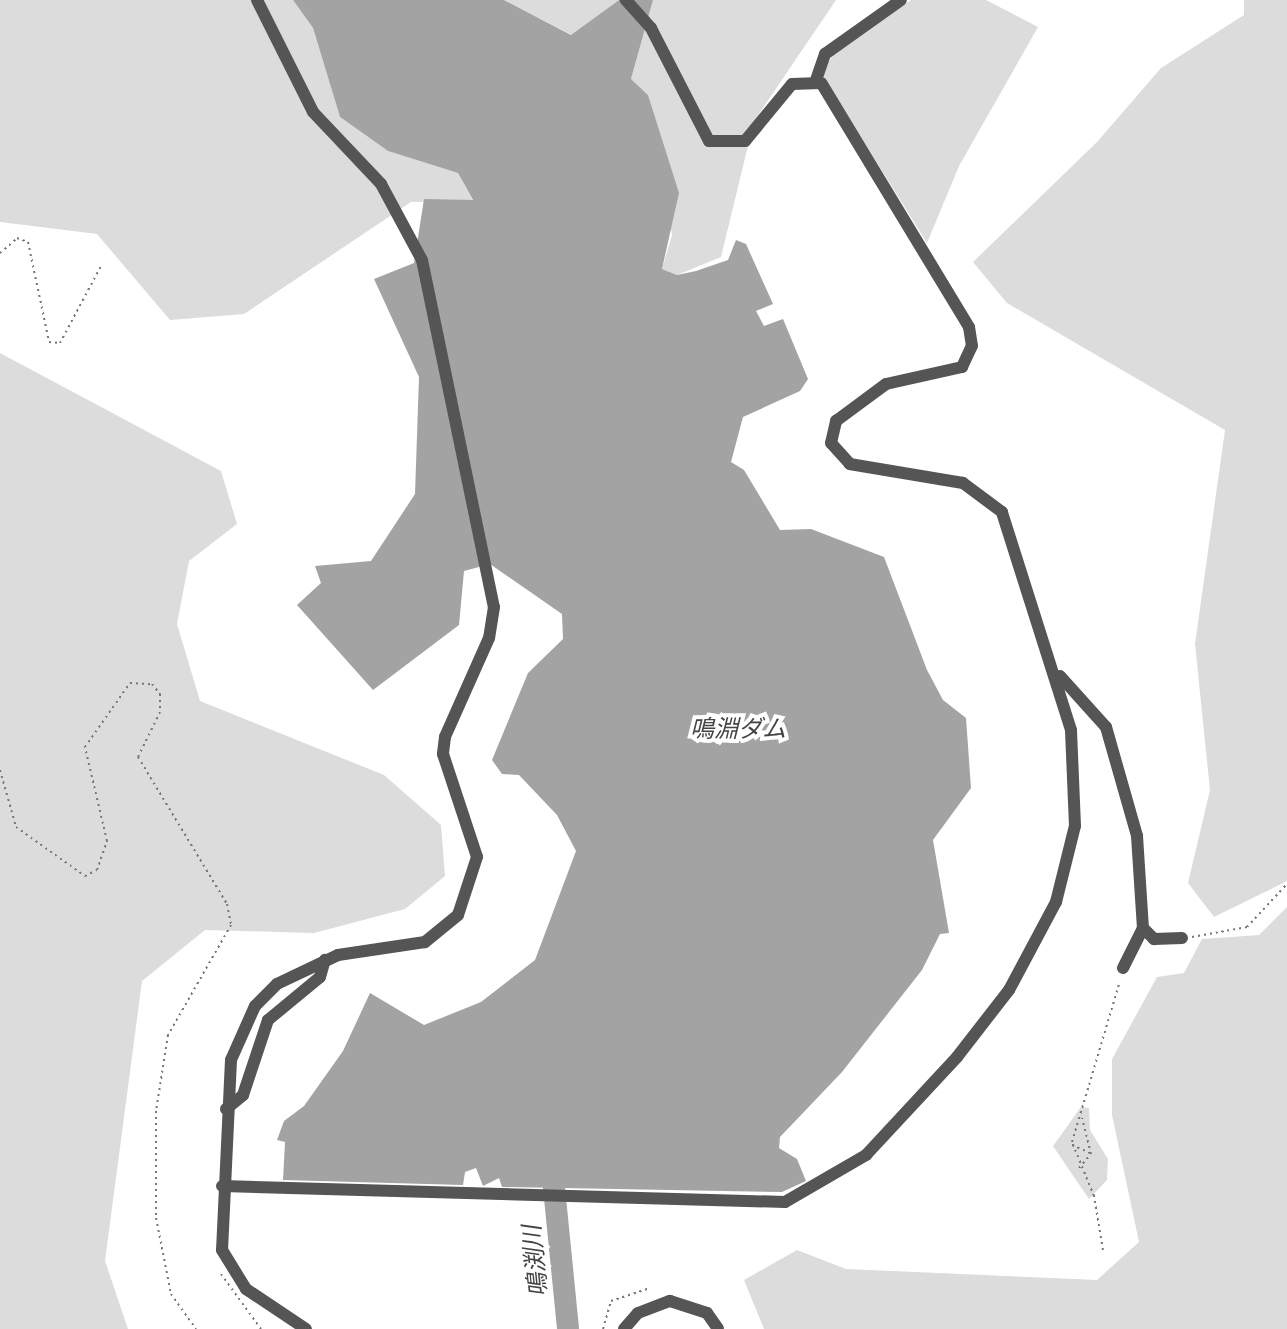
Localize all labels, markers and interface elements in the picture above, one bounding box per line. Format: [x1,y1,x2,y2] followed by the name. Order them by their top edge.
[690,715,786,743] water label: 鳴淵ダム
[517,1224,553,1298] water label: 鳴渕川

